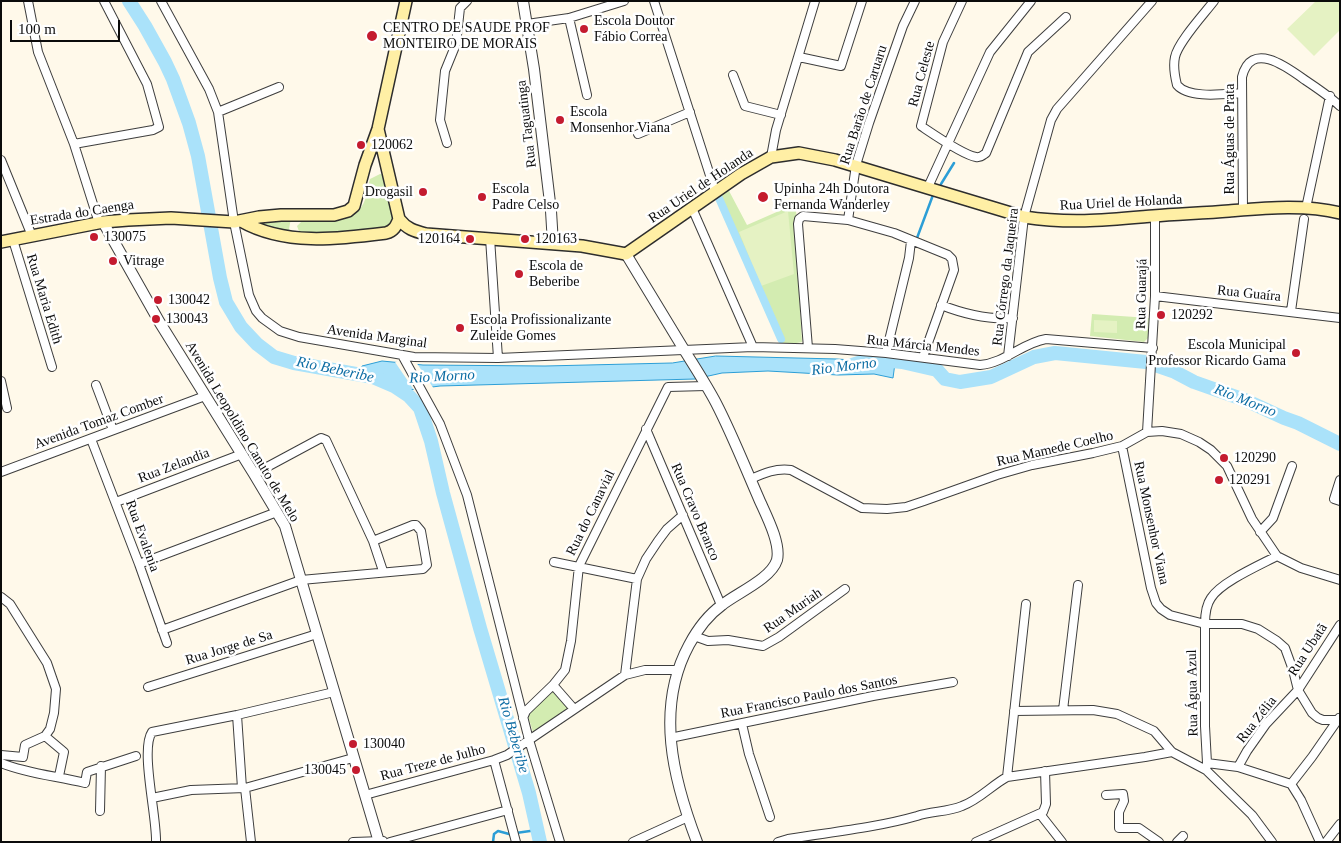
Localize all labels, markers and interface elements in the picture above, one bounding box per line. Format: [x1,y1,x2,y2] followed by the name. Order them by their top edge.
[12,10,122,42] scale bar
[594,13,674,46] place label: Escola Doutor Fábio Correa
[383,20,550,52] place label: CENTRO DE SAUDE PROF MONTEIRO DE MORAIS
[18,21,56,37] text: 100 m
[578,23,590,35] marker: Escola Doutor Fábio Correa
[365,29,379,43] marker: CENTRO DE SAUDE PROF MONTEIRO DE MORAIS
[905,39,939,109] street label: Rua Celeste
[837,43,891,167] street label: Rua Barão de Caruaru
[513,79,541,169] street label: Rua Taguatinga
[1222,84,1238,194] street label: Rua Águas de Prata
[570,104,670,136] place label: Escola Monsenhor Viana
[554,114,566,126] marker: Escola Monsenhor Viana
[371,137,413,153] place label: 120062
[355,139,367,151] marker: 120062
[646,145,756,227] street label: Rua Uriel de Holanda
[492,181,559,213] place label: Escola Padre Celso
[774,181,890,213] place label: Upinha 24h Doutora Fernanda Wanderley
[365,184,413,200] place label: Drogasil
[417,186,429,198] marker: Drogasil
[756,190,770,204] marker: Upinha 24h Doutora Fernanda Wanderley
[476,191,488,203] marker: Escola Padre Celso
[1059,191,1183,215] street label: Rua Uriel de Holanda
[29,196,135,230] street label: Estrada do Caenga
[989,207,1023,347] street label: Rua Córrego da Jaqueira
[104,229,146,245] place label: 130075
[88,231,100,243] marker: 130075
[418,231,460,247] place label: 120164
[535,231,577,247] place label: 120163
[464,233,476,245] marker: 120164
[519,233,531,245] marker: 120163
[22,252,66,346] street label: Rua Maria Edith
[123,253,164,269] place label: Vitrage
[107,255,119,267] marker: Vitrage
[529,258,583,290] place label: Escola de Beberibe
[1133,259,1151,329] street label: Rua Guarajá
[513,268,525,280] marker: Escola de Beberibe
[1216,282,1282,306] street label: Rua Guaíra
[168,292,210,308] place label: 130042
[152,294,164,306] marker: 130042
[1171,307,1213,323] place label: 120292
[1155,309,1167,321] marker: 120292
[166,311,208,327] place label: 130043
[470,312,611,344] place label: Escola Profissionalizante Zuleide Gomes
[150,313,162,325] marker: 130043
[326,322,428,352] street label: Avenida Marginal
[454,322,466,334] marker: Escola Profissionalizante Zuleide Gomes
[866,332,980,360] street label: Rua Márcia Mendes
[1148,337,1286,370] place label: Escola Municipal Professor Ricardo Gama
[181,338,303,526] street label: Avenida Leopoldino Canuto de Melo
[1290,347,1302,359] marker: Escola Municipal Professor Ricardo Gama
[295,353,375,387] water label: Rio Beberibe
[810,354,878,380] water label: Rio Morno
[409,366,475,388] water label: Rio Morno
[1211,380,1279,422] water label: Rio Morno
[32,391,166,453] street label: Avenida Tomaz Comber
[995,427,1115,471] street label: Rua Mamede Coelho
[136,445,212,487] street label: Rua Zelandia
[1234,450,1276,466] place label: 120290
[1218,452,1230,464] marker: 120290
[1130,460,1172,586] street label: Rua Monsenhor Viana
[667,461,723,563] street label: Rua Cravo Branco
[563,467,619,559] street label: Rua do Canavial
[1229,472,1271,488] place label: 120291
[1213,474,1225,486] marker: 120291
[121,498,163,574] street label: Rua Evalenia
[761,585,825,637] street label: Rua Muriah
[1285,620,1331,680] street label: Rua Ubatã
[183,627,275,669] street label: Rua Jorge de Sa
[1184,649,1202,737] street label: Rua Água Azul
[719,672,899,722] street label: Rua Francisco Paulo dos Santos
[1234,693,1280,747] street label: Rua Zélia
[493,695,533,775] water label: Rio Beberibe
[363,736,405,752] place label: 130040
[347,738,359,750] marker: 130040
[379,741,487,785] street label: Rua Treze de Julho
[304,762,346,778] place label: 130045
[350,764,362,776] marker: 130045

